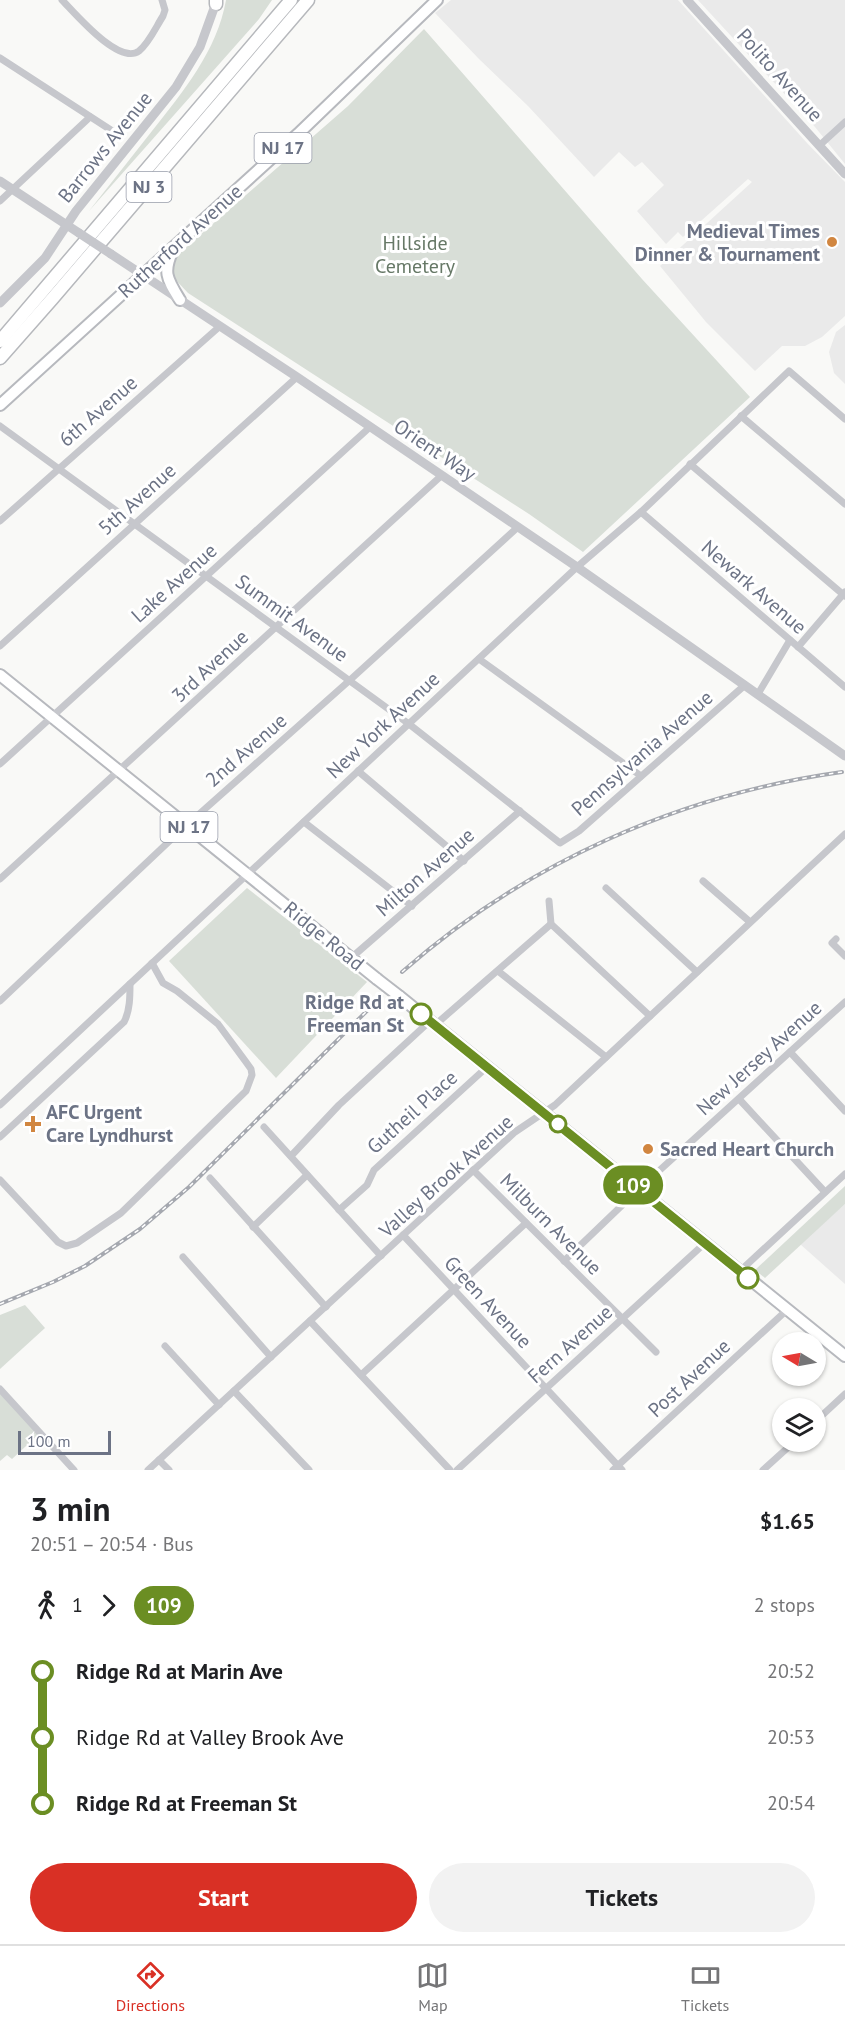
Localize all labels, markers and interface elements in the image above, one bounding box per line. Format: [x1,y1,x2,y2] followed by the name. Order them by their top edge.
[731,23,829,127] street label: Polito Avenue
[52,86,158,208] street label: Barrows Avenue
[254,133,312,163] road number: NJ 17
[126,172,172,202] road number: NJ 3
[112,178,248,304] street label: Rutherford Avenue
[635,218,820,267] place label: Medieval Times Dinner & Tournament
[375,230,456,279] park label: Hillside Cemetery
[825,235,839,249] marker: Medieval Times Dinner & Tournament
[53,370,143,452] street label: 6th Avenue
[389,413,482,487] street label: Orient Way
[93,457,181,541] street label: 5th Avenue
[696,534,812,640] street label: Newark Avenue
[126,538,222,628] street label: Lake Avenue
[230,568,354,668] street label: Summit Avenue
[166,624,254,708] street label: 3rd Avenue
[321,666,445,784] street label: New York Avenue
[566,684,718,822] street label: Pennsylvania Avenue
[200,707,292,793] street label: 2nd Avenue
[160,812,218,842] road number: NJ 17
[370,822,480,922] street label: Milton Avenue
[278,895,370,977] street label: Ridge Road
[305,989,404,1038] place label: Ridge Rd at Freeman St
[691,995,827,1121] street label: New Jersey Avenue
[410,1003,432,1025] marker: Ridge Rd at Freeman St
[361,1064,463,1160] street label: Gutheil Place
[46,1099,173,1148] place label: AFC Urgent Care Lyndhurst
[373,1109,518,1244] street label: Valley Brook Avenue
[24,1115,42,1133] marker: AFC Urgent Care Lyndhurst
[549,1115,567,1133] unlabelled marker
[660,1136,834,1162] place label: Sacred Heart Church
[641,1142,655,1156] marker: Sacred Heart Church
[598,1166,668,1204] line badge: 109
[495,1168,607,1280] street label: Milburn Avenue
[615,1172,651,1199] text: 109
[439,1250,537,1354] street label: Green Avenue
[737,1267,759,1289] unlabelled marker
[522,1299,618,1389] street label: Fern Avenue
[772,1332,826,1386] north arrow
[772,1332,826,1452] map controls
[642,1333,736,1423] street label: Post Avenue
[772,1398,826,1452] button: layers
[18,1428,111,1456] scale bar
[27,1431,70,1451] text: 100 m
[30,1487,111,1530] text: 3 min
[760,1507,815,1535] text: $1.65
[30,1531,194,1557] text: 20:51 – 20:54 · Bus
[30,1589,63,1622] icon: walk
[92,1589,125,1622] icon: forward
[72,1592,83,1618] text: 1
[146,1592,182,1619] text: 109
[754,1592,815,1618] text: 2 stops
[76,1657,283,1685] text: Ridge Rd at Marin Ave
[767,1658,815,1684] text: 20:52
[76,1723,344,1751] text: Ridge Rd at Valley Brook Ave
[767,1724,815,1750] text: 20:53
[76,1789,297,1817] text: Ridge Rd at Freeman St
[767,1790,815,1816] text: 20:54
[30,1863,417,1932] button: Start
[429,1863,815,1932] button: Tickets
[116,1959,185,2015] tab: Directions
[416,1959,449,2015] tab: Map
[681,1959,729,2015] tab: Tickets

